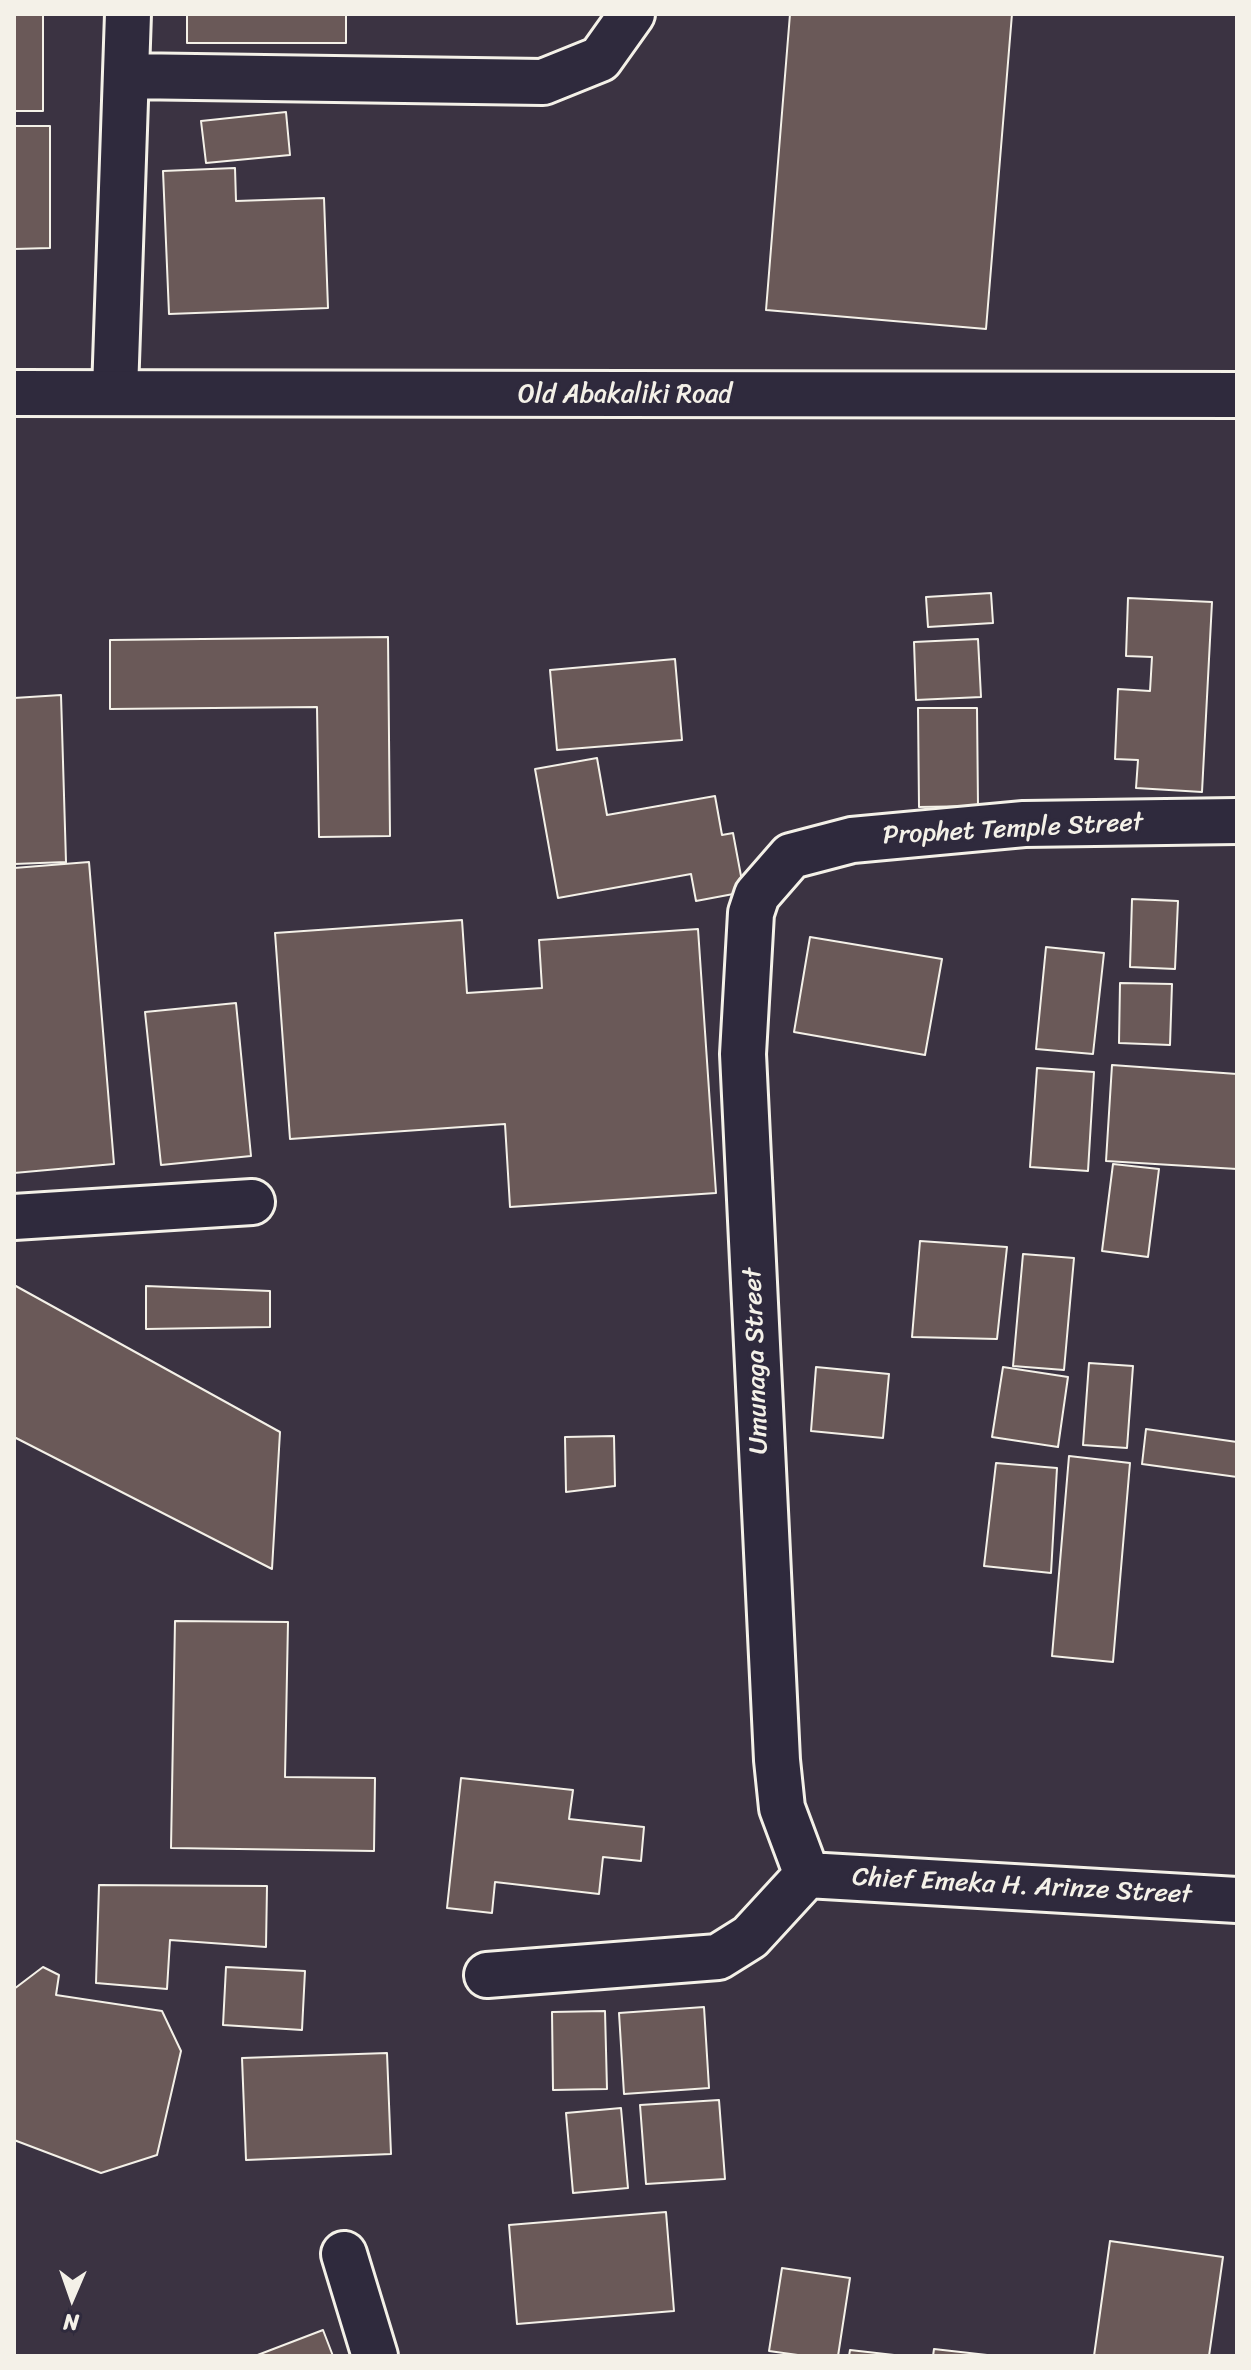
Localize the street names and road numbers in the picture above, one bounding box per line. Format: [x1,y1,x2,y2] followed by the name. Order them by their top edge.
[518,379,732,411] street label: Old Abakaliki Road
[882,808,1144,852] street label: Prophet Temple Street
[738,1267,776,1455] street label: Umunaga Street
[852,1863,1192,1911] street label: Chief Emeka H. Arinze Street

